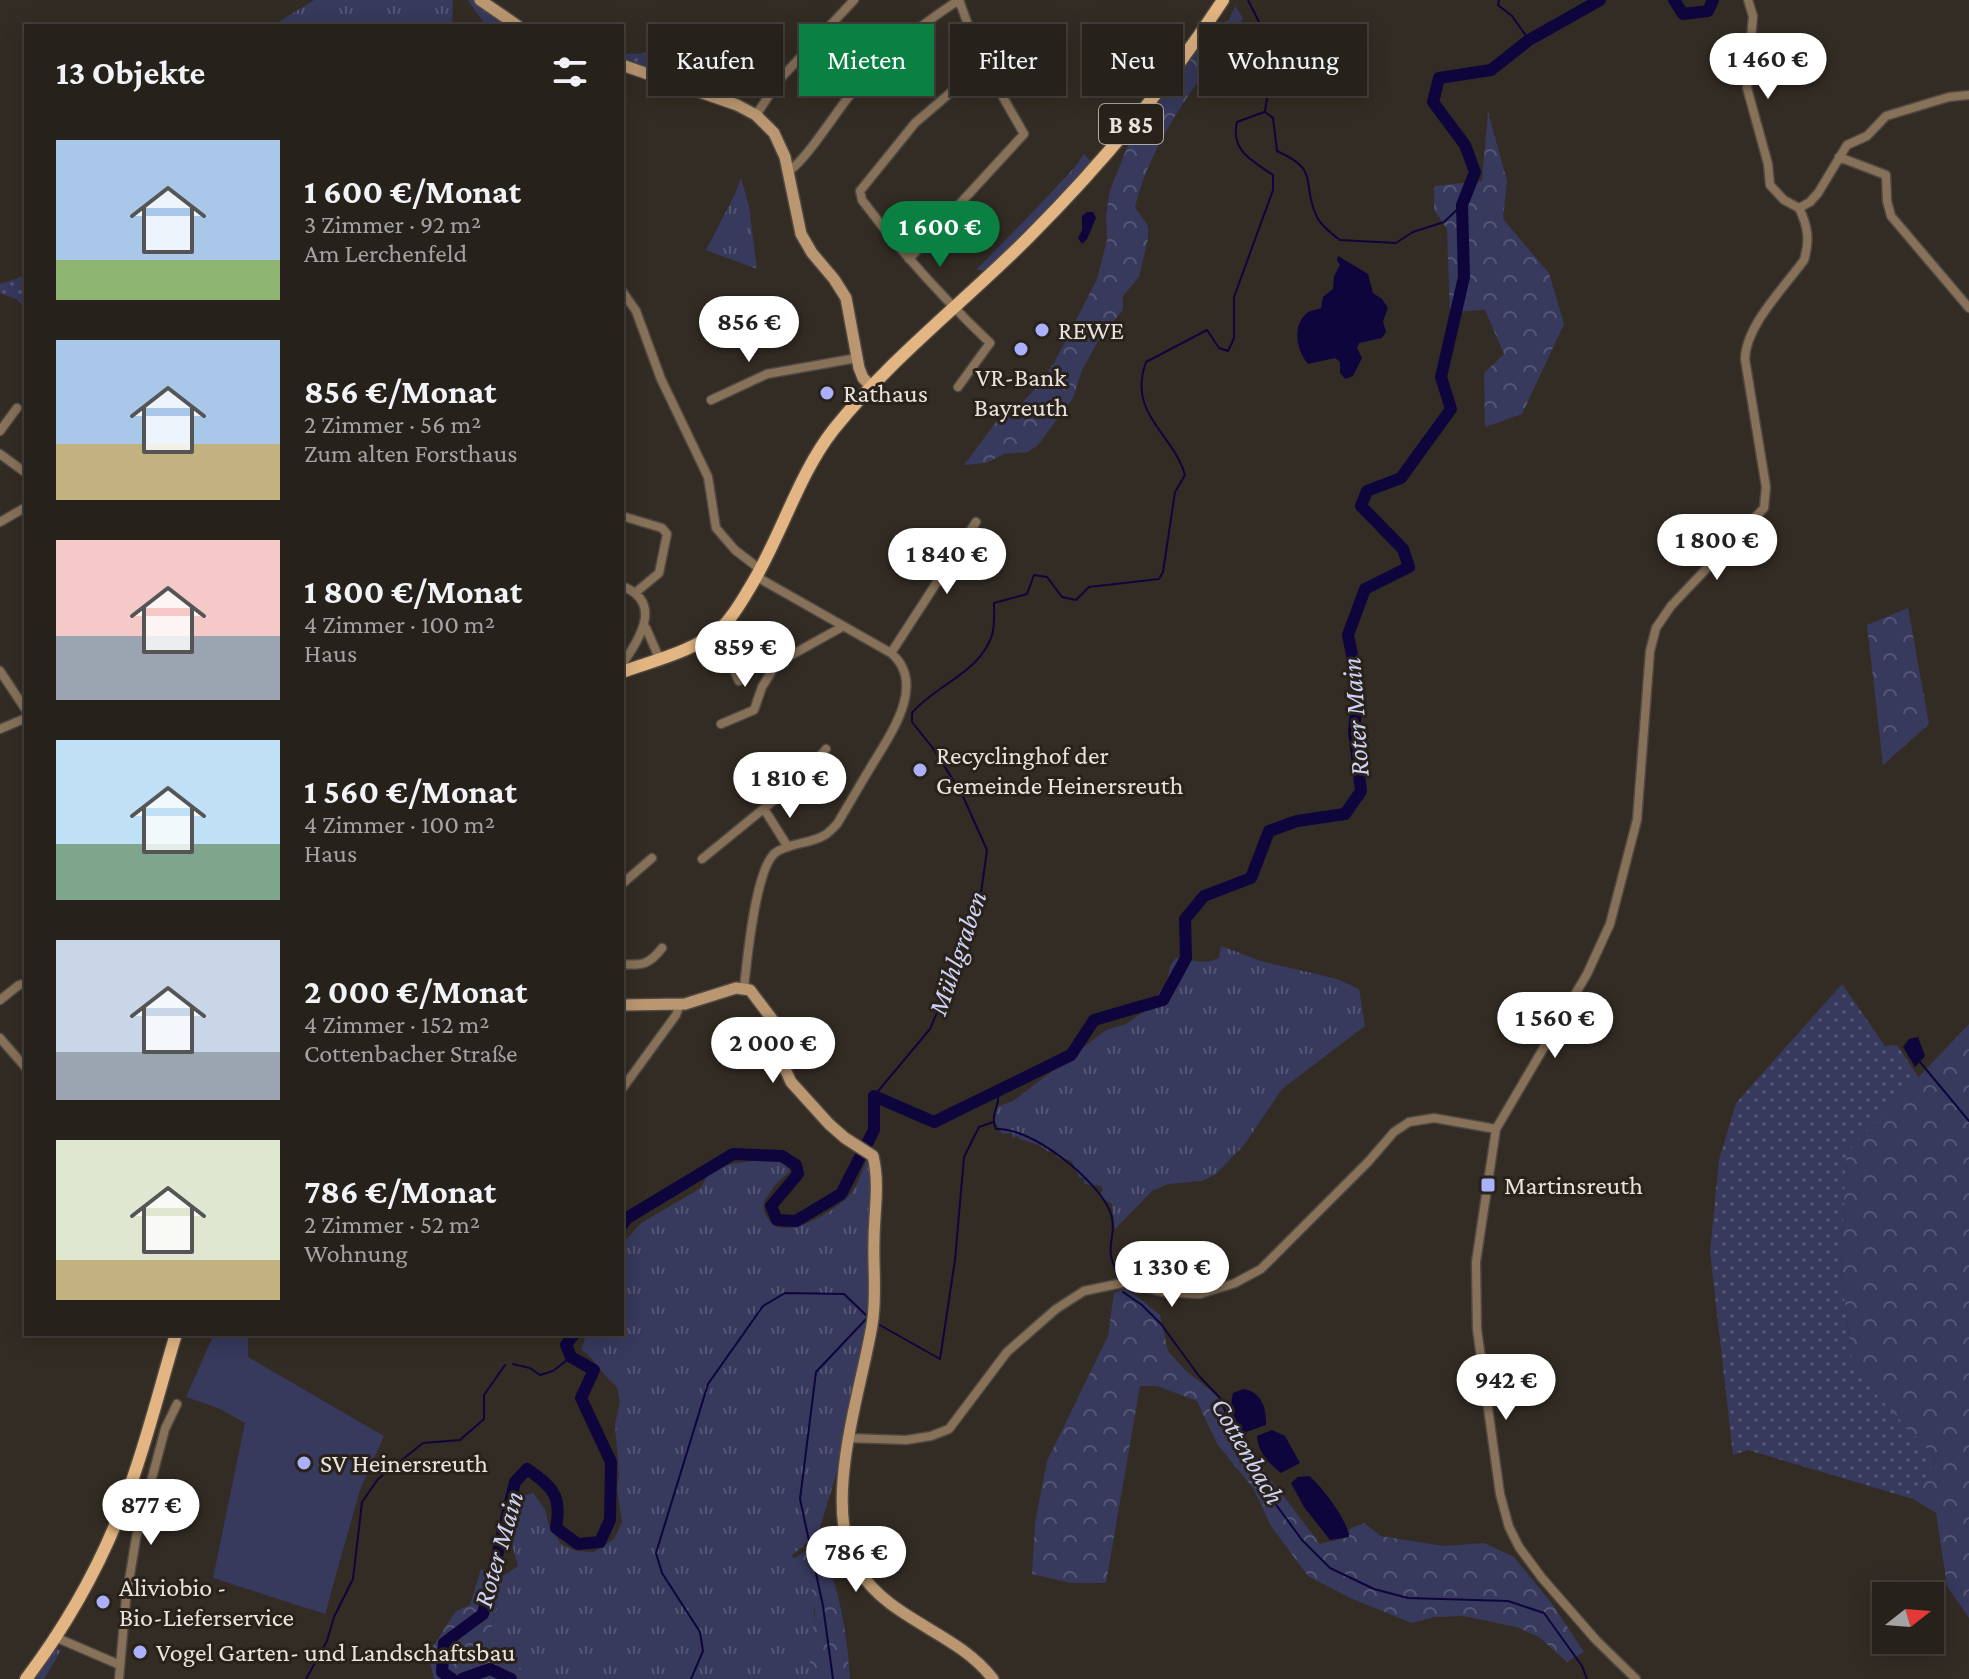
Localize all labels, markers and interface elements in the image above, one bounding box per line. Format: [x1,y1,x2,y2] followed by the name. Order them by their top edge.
[648,24,783,96] chip: Kaufen
[799,24,934,96] chip: Mieten
[950,24,1066,96] chip: Filter
[1082,24,1183,96] chip: Neu
[1199,24,1367,96] chip: Wohnung
[1694,33,1842,101] pin: 1 460 €
[1728,44,1808,73] text: 1 460 €
[548,50,592,94] icon: filters
[56,54,205,91] text: 13 Objekte
[1099,104,1163,144] road number: B 85
[120,172,216,268] icon: home
[304,173,521,210] text: 1 600 €/Monat
[866,201,1014,269] pin: 1 600 €
[304,210,481,239] text: 3 Zimmer · 92 m²
[899,212,981,241] text: 1 600 €
[304,239,467,268] text: Am Lerchenfeld
[693,296,805,364] pin: 856 €
[717,307,781,336] text: 856 €
[1058,316,1124,345] place label: REWE
[1033,321,1051,339] marker: REWE
[1012,340,1030,358] marker: VR-Bank Bayreuth
[974,363,1068,422] place label: VR-Bank Bayreuth
[120,372,216,468] icon: home
[304,373,497,410] text: 856 €/Monat
[843,379,928,408] place label: Rathaus
[818,384,836,402] marker: Rathaus
[304,410,481,439] text: 2 Zimmer · 56 m²
[304,439,517,468] text: Zum alten Forsthaus
[1643,514,1791,582] pin: 1 800 €
[1675,525,1759,554] text: 1 800 €
[873,528,1021,596] pin: 1 840 €
[906,539,988,568] text: 1 840 €
[120,572,216,668] icon: home
[304,573,522,610] text: 1 800 €/Monat
[304,610,495,639] text: 4 Zimmer · 100 m²
[689,621,801,689] pin: 859 €
[713,632,777,661] text: 859 €
[304,639,357,668] text: Haus
[1335,656,1375,778] water label: Roter Main
[936,741,1183,800] place label: Recyclinghof der Gemeinde Heinersreuth
[716,752,864,820] pin: 1 810 €
[911,761,929,779] marker: Recyclinghof der Gemeinde Heinersreuth
[751,763,829,792] text: 1 810 €
[120,772,216,868] icon: home
[304,773,517,810] text: 1 560 €/Monat
[304,810,495,839] text: 4 Zimmer · 100 m²
[304,839,357,868] text: Haus
[921,887,993,1020] water label: Mühlgraben
[120,972,216,1068] icon: home
[304,973,528,1010] text: 2 000 €/Monat
[1481,992,1629,1060] pin: 1 560 €
[1515,1003,1595,1032] text: 1 560 €
[304,1010,490,1039] text: 4 Zimmer · 152 m²
[699,1017,847,1085] pin: 2 000 €
[729,1028,817,1057] text: 2 000 €
[304,1039,518,1068] text: Cottenbacher Straße
[1504,1171,1643,1200] place label: Martinsreuth
[120,1172,216,1268] icon: home
[304,1173,496,1210] text: 786 €/Monat
[1479,1176,1497,1194] marker: Martinsreuth
[304,1210,480,1239] text: 2 Zimmer · 52 m²
[304,1239,408,1268] text: Wohnung
[1098,1241,1246,1309] pin: 1 330 €
[1133,1252,1211,1281] text: 1 330 €
[1450,1354,1562,1422] pin: 942 €
[1475,1365,1537,1394] text: 942 €
[1205,1392,1291,1510] water label: Cottenbach
[320,1449,488,1478] place label: SV Heinersreuth
[295,1454,313,1472] marker: SV Heinersreuth
[95,1479,207,1547] pin: 877 €
[467,1487,529,1611] water label: Roter Main
[120,1490,182,1519] text: 877 €
[800,1526,912,1594] pin: 786 €
[824,1537,888,1566] text: 786 €
[119,1573,294,1632] place label: Aliviobio - Bio-Lieferservice
[1872,1582,1944,1654] north arrow
[1872,1582,1944,1654] map controls
[94,1593,112,1611] marker: Aliviobio - Bio-Lieferservice
[156,1638,515,1667] place label: Vogel Garten- und Landschaftsbau
[131,1643,149,1661] marker: Vogel Garten- und Landschaftsbau

